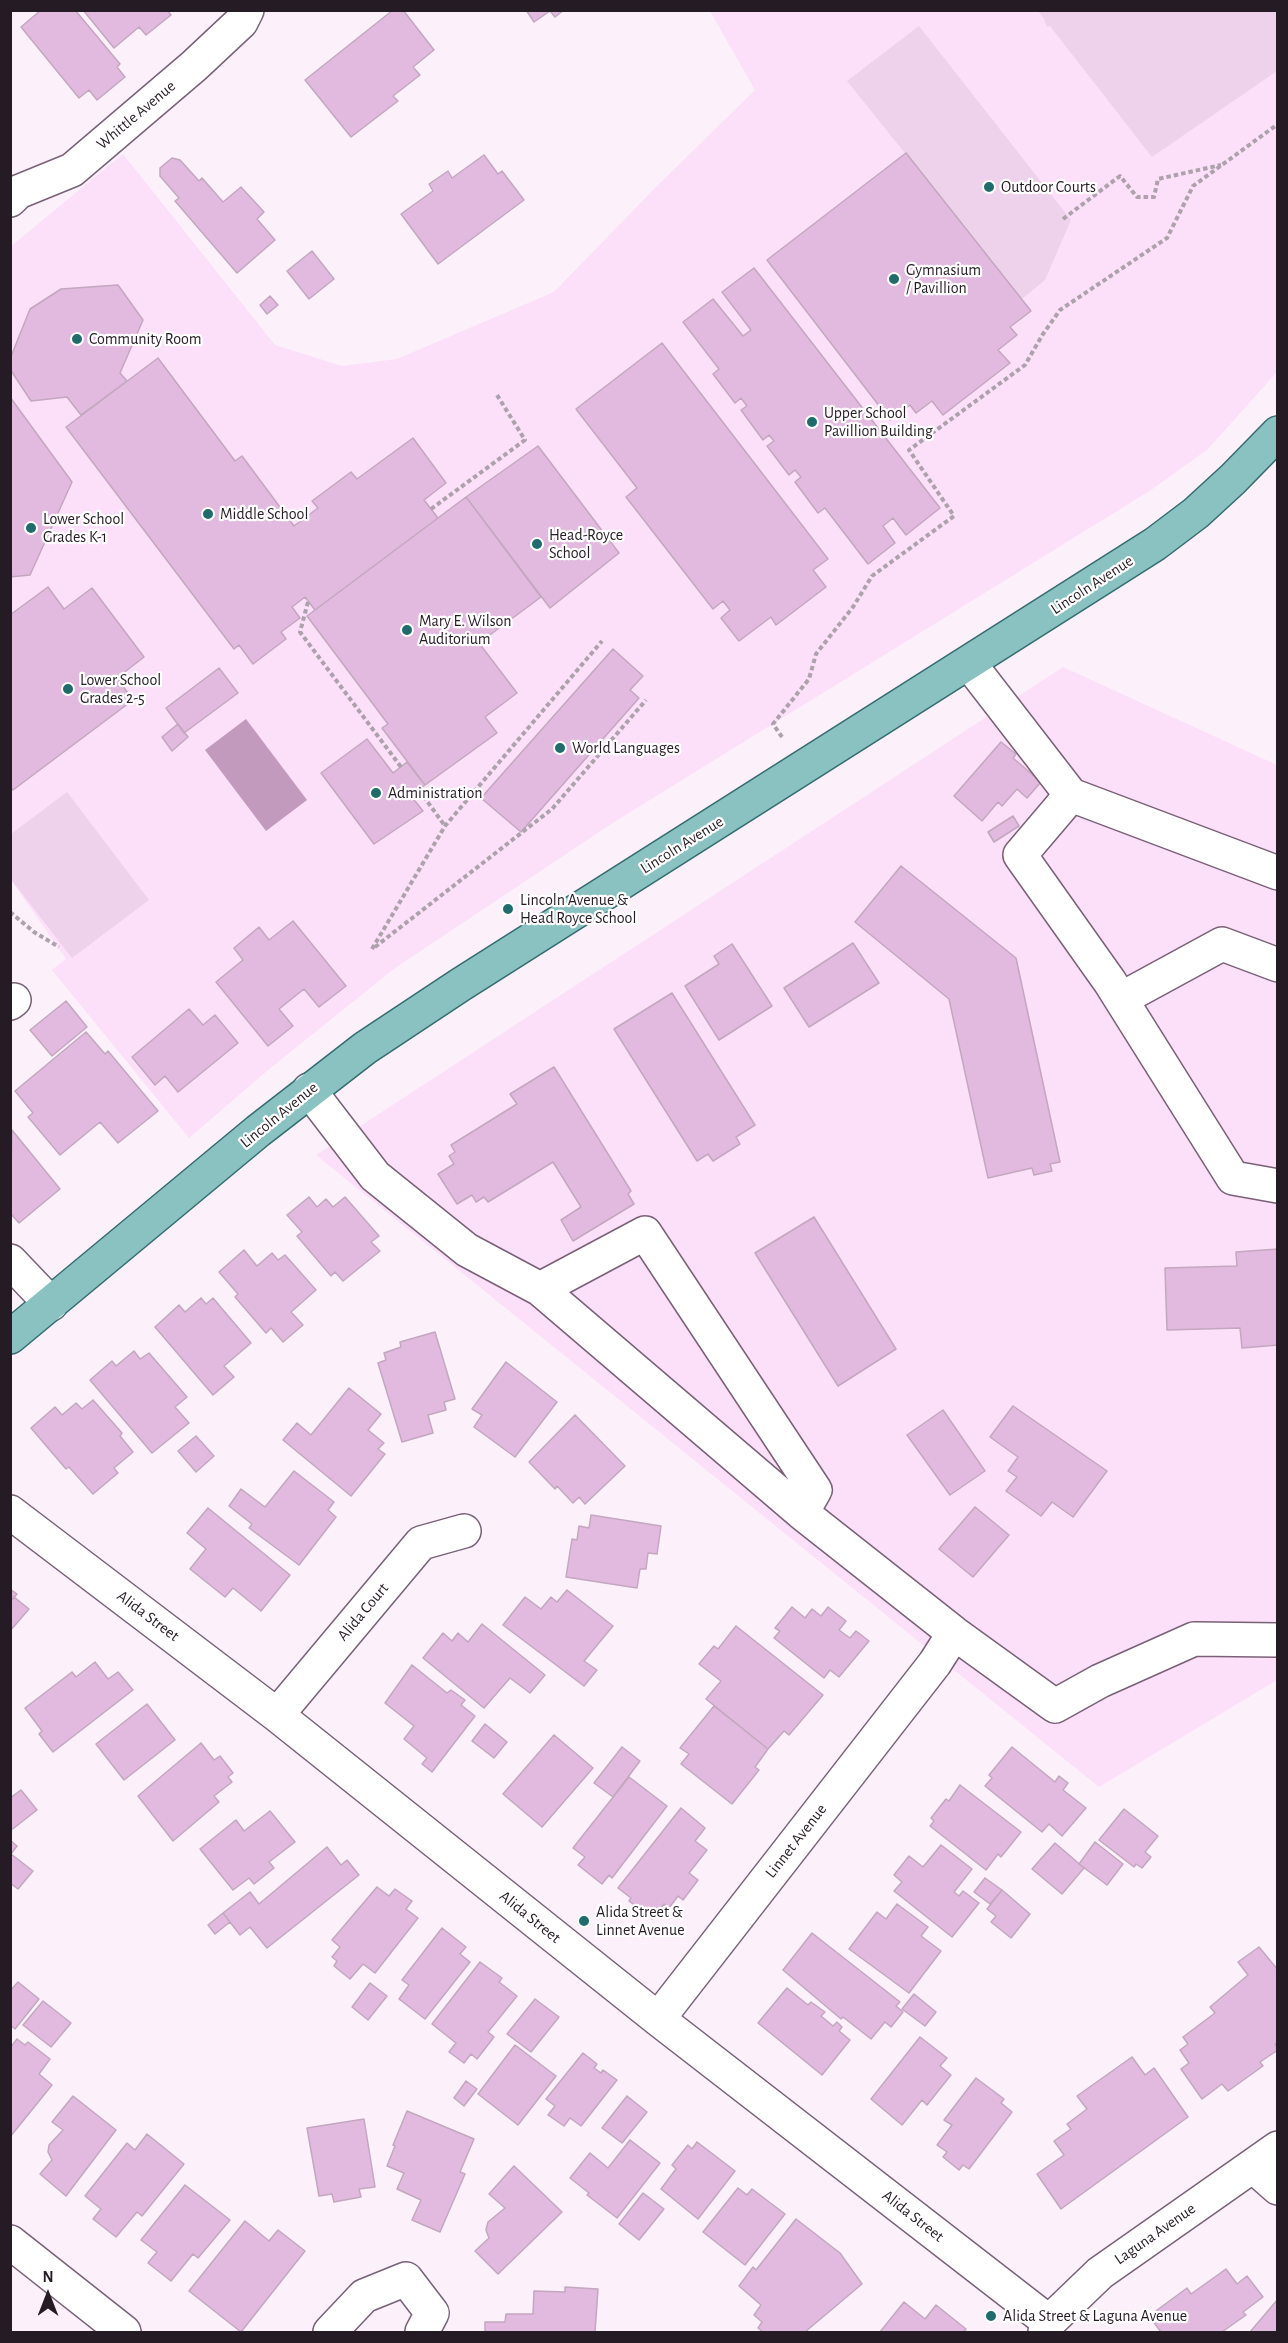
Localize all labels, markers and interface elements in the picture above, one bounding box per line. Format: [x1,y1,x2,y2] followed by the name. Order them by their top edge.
[93,76,179,154] street label: Whittle Avenue
[1001,177,1096,197] place label: Outdoor Courts
[982,180,996,194] marker: Outdoor Courts
[906,260,981,298] place label: Gymnasium / Pavillion
[887,272,901,286] marker: Gymnasium / Pavillion
[89,329,201,349] place label: Community Room
[70,332,84,346] marker: Community Room
[824,403,933,441] place label: Upper School Pavillion Building
[805,415,819,429] marker: Upper School Pavillion Building
[220,504,308,524] place label: Middle School
[201,507,215,521] marker: Middle School
[43,509,124,547] place label: Lower School Grades K-1
[24,521,38,535] marker: Lower School Grades K-1
[549,525,623,563] place label: Head-Royce School
[530,537,544,551] marker: Head-Royce School
[1047,551,1137,619] street label: Lincoln Avenue
[419,611,512,649] place label: Mary E. Wilson Auditorium
[400,623,414,637] marker: Mary E. Wilson Auditorium
[80,670,161,708] place label: Lower School Grades 2-5
[61,682,75,696] marker: Lower School Grades 2-5
[572,738,680,758] place label: World Languages
[553,741,567,755] marker: World Languages
[388,783,482,803] place label: Administration
[369,786,383,800] marker: Administration
[637,812,727,878] street label: Lincoln Avenue
[520,890,636,928] place label: Lincoln Avenue & Head Royce School
[501,902,515,916] marker: Lincoln Avenue & Head Royce School
[236,1078,322,1152] street label: Lincoln Avenue
[333,1579,393,1645] street label: Alida Court
[113,1586,183,1646] street label: Alida Street
[761,1800,831,1882] street label: Linnet Avenue
[496,1887,564,1947] street label: Alida Street
[596,1902,685,1940] place label: Alida Street & Linnet Avenue
[577,1914,591,1928] marker: Alida Street & Linnet Avenue
[878,2186,948,2246] street label: Alida Street
[1111,2199,1199,2269] street label: Laguna Avenue
[18,2265,78,2325] north arrow
[42,2269,54,2285] text: N
[1003,2306,1187,2326] place label: Alida Street & Laguna Avenue
[984,2309,998,2323] marker: Alida Street & Laguna Avenue

